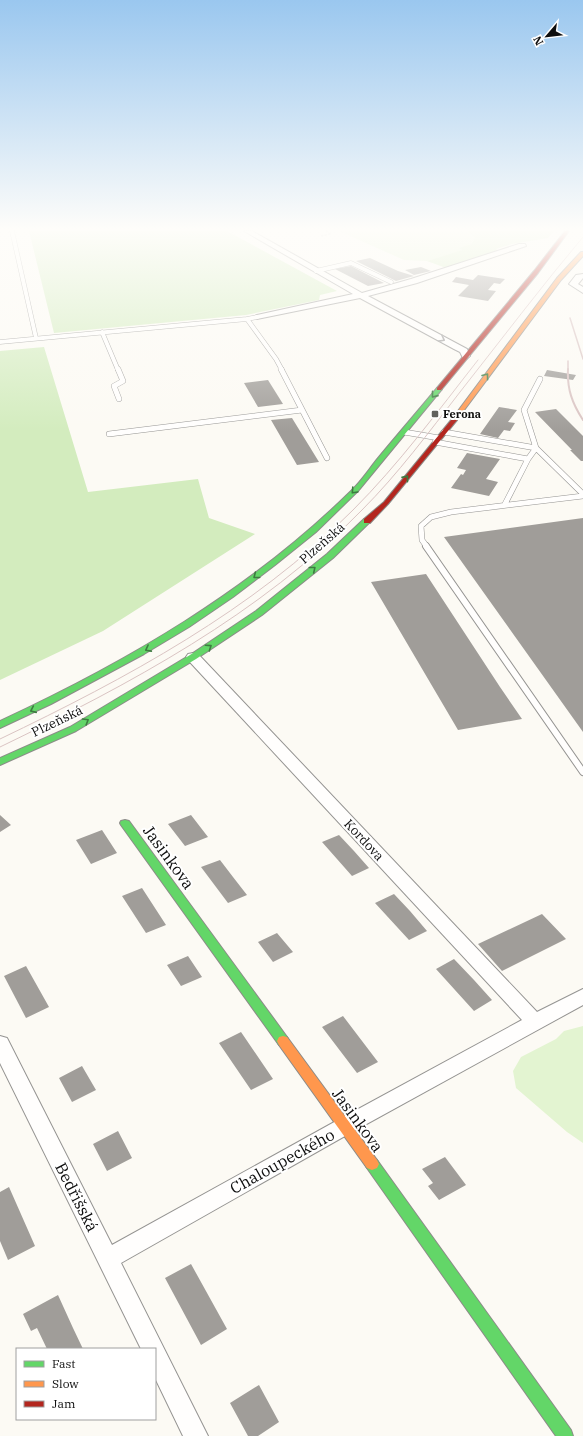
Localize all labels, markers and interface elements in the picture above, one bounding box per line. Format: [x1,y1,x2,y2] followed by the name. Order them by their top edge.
[527,16,567,56] north arrow
[530,33,546,48] text: N
[437,334,445,341] one-way arrow
[482,374,489,381] one-way arrow
[432,390,439,398] one-way arrow
[443,407,481,421] place label: Ferona
[430,409,440,419] marker: Ferona
[402,476,409,483] one-way arrow
[351,486,359,494] one-way arrow
[296,519,348,567] street label: Plzeňská
[309,567,316,574] one-way arrow
[253,571,260,578] one-way arrow
[145,644,152,651] one-way arrow
[205,644,212,652] one-way arrow
[29,701,85,741] street label: Plzeňská
[30,705,37,713] one-way arrow
[82,719,89,726] one-way arrow
[340,816,388,864] street label: Kordova
[139,821,199,893] street label: Jasinkova
[328,1084,388,1156] street label: Jasinkova
[226,1124,338,1198] street label: Chaloupeckého
[51,1159,103,1235] street label: Bedřišská
[16,1348,156,1420] legend
[52,1356,76,1371] text: Fast
[52,1376,79,1391] text: Slow
[52,1396,76,1411] text: Jam

